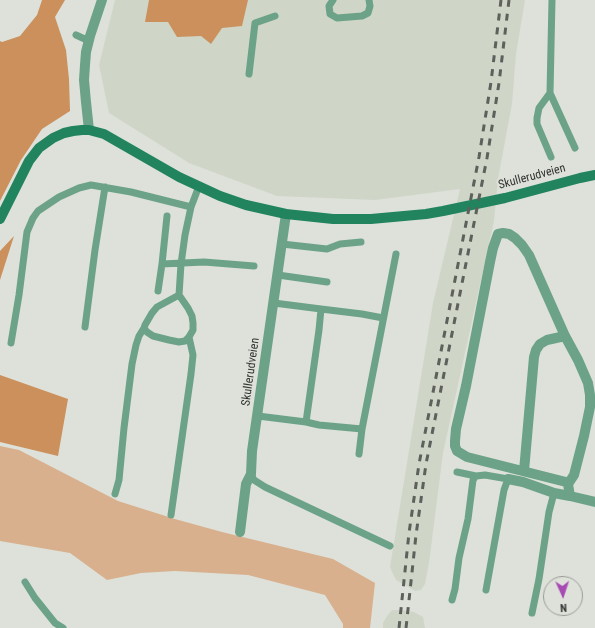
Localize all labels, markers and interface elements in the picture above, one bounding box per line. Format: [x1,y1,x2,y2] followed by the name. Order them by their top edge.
[497,161,567,193] street label: Skullerudveien
[239,337,263,407] street label: Skullerudveien
[543,576,583,616] north arrow
[560,601,567,614] text: N

